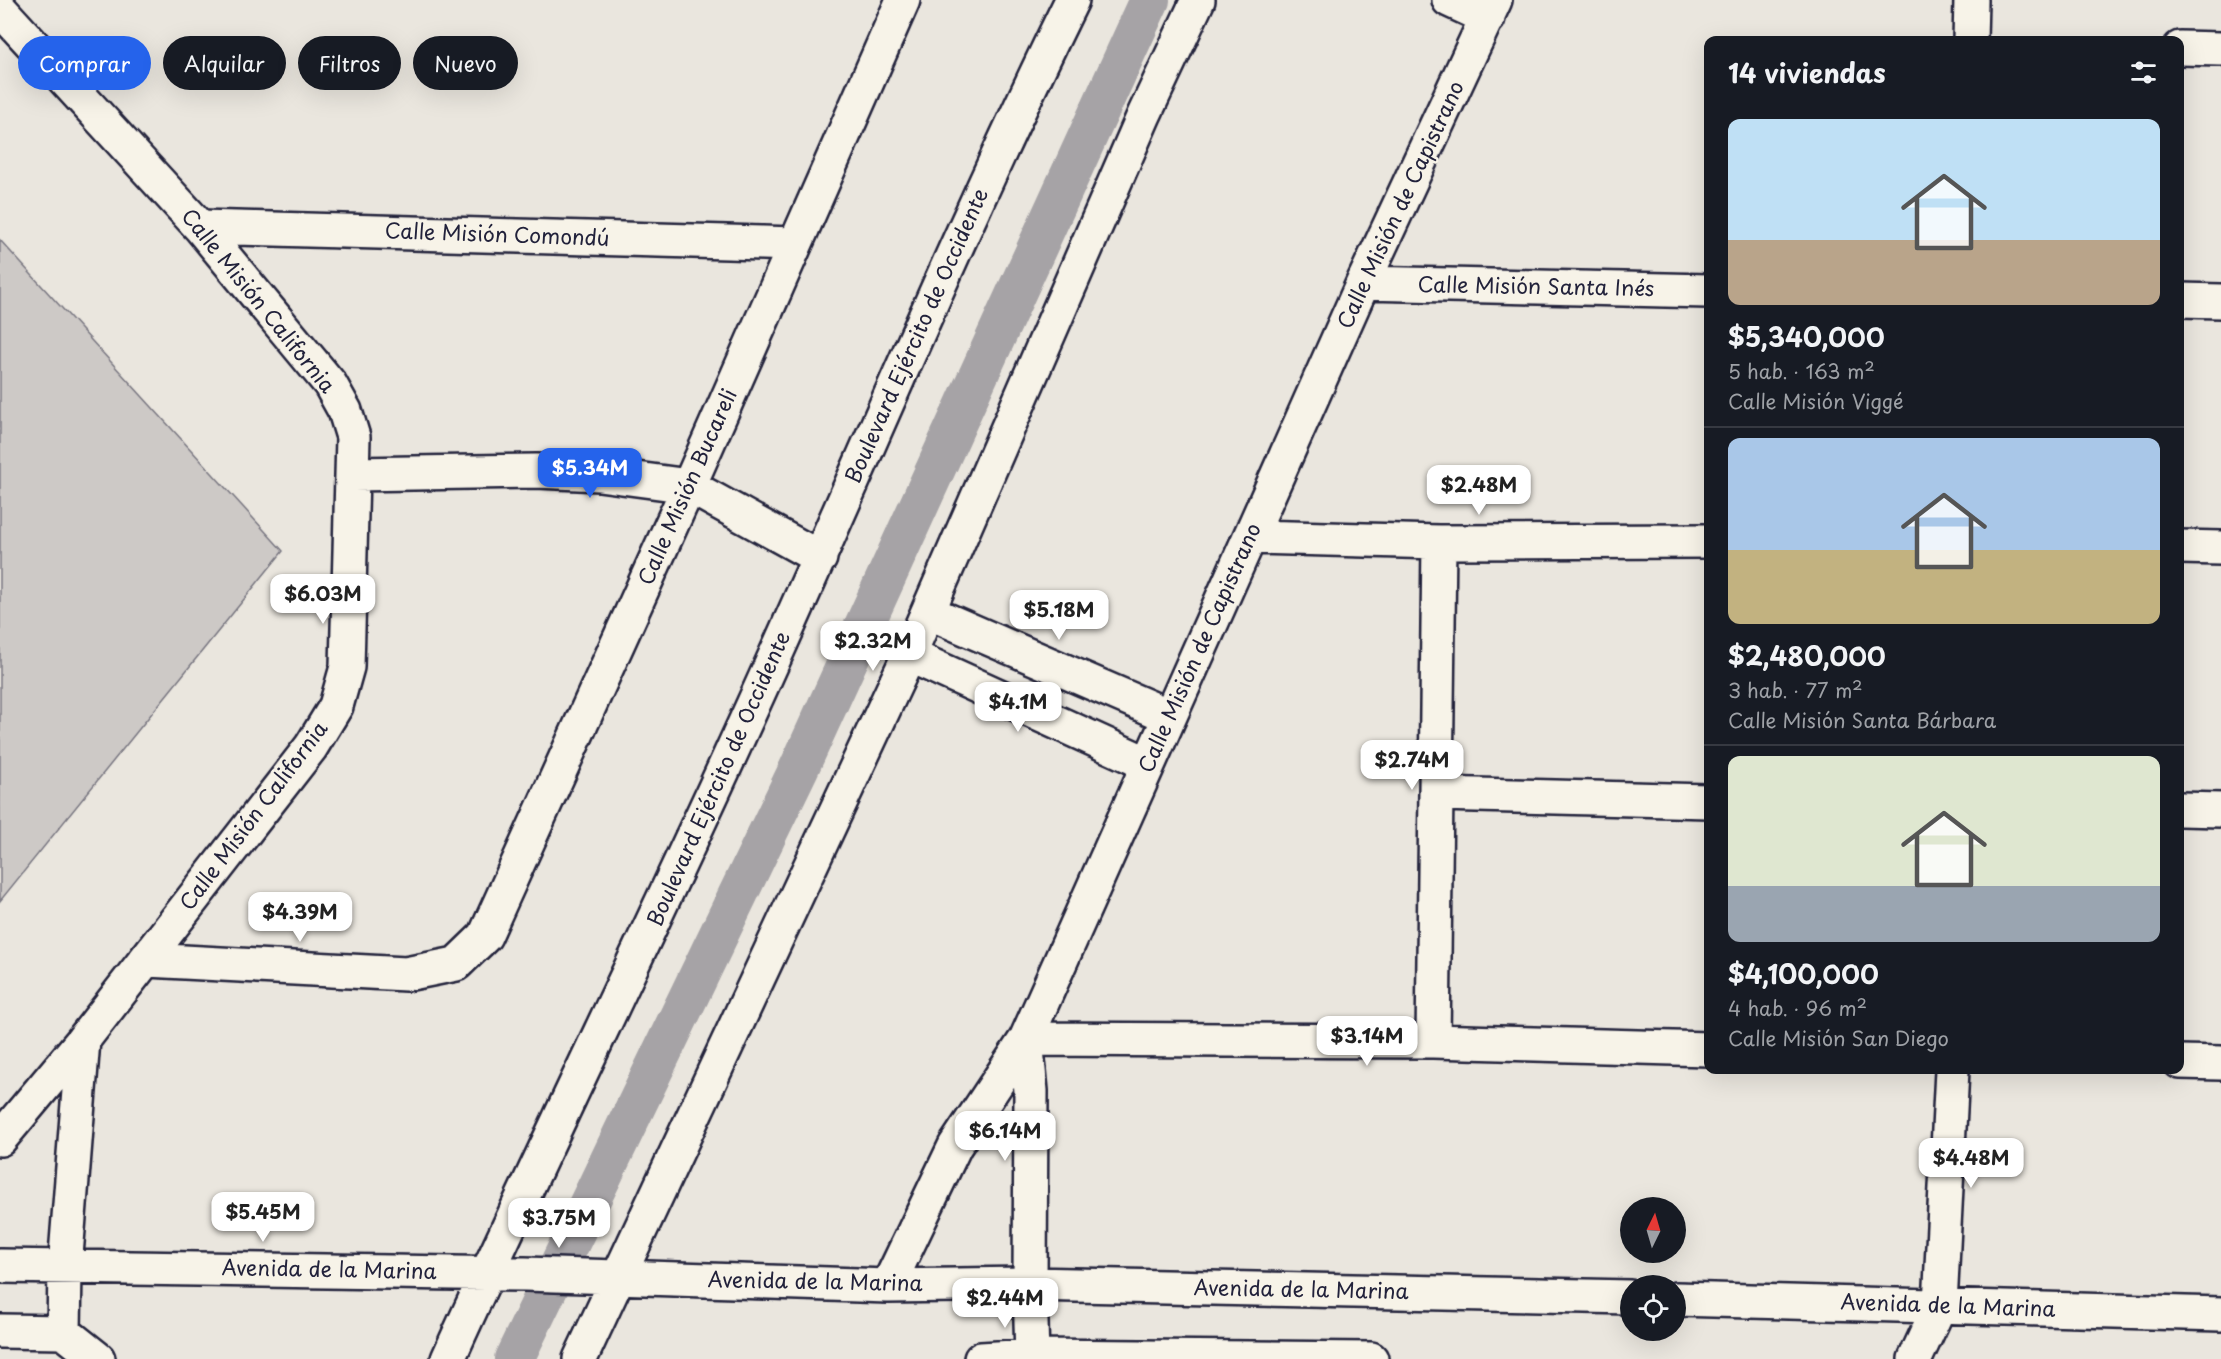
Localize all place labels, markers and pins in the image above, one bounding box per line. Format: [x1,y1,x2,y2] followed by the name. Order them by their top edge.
[541,448,639,499] pin: $5.34M
[1430,465,1528,516] pin: $2.48M
[274,574,372,625] pin: $6.03M
[1010,590,1108,641] pin: $5.18M
[824,621,922,672] pin: $2.32M
[976,682,1060,733] pin: $4.1M
[1363,740,1461,791] pin: $2.74M
[251,892,349,943] pin: $4.39M
[1318,1016,1416,1067] pin: $3.14M
[956,1111,1054,1162] pin: $6.14M
[1922,1138,2020,1189] pin: $4.48M
[214,1192,312,1243] pin: $5.45M
[510,1198,608,1249] pin: $3.75M
[956,1278,1054,1329] pin: $2.44M

